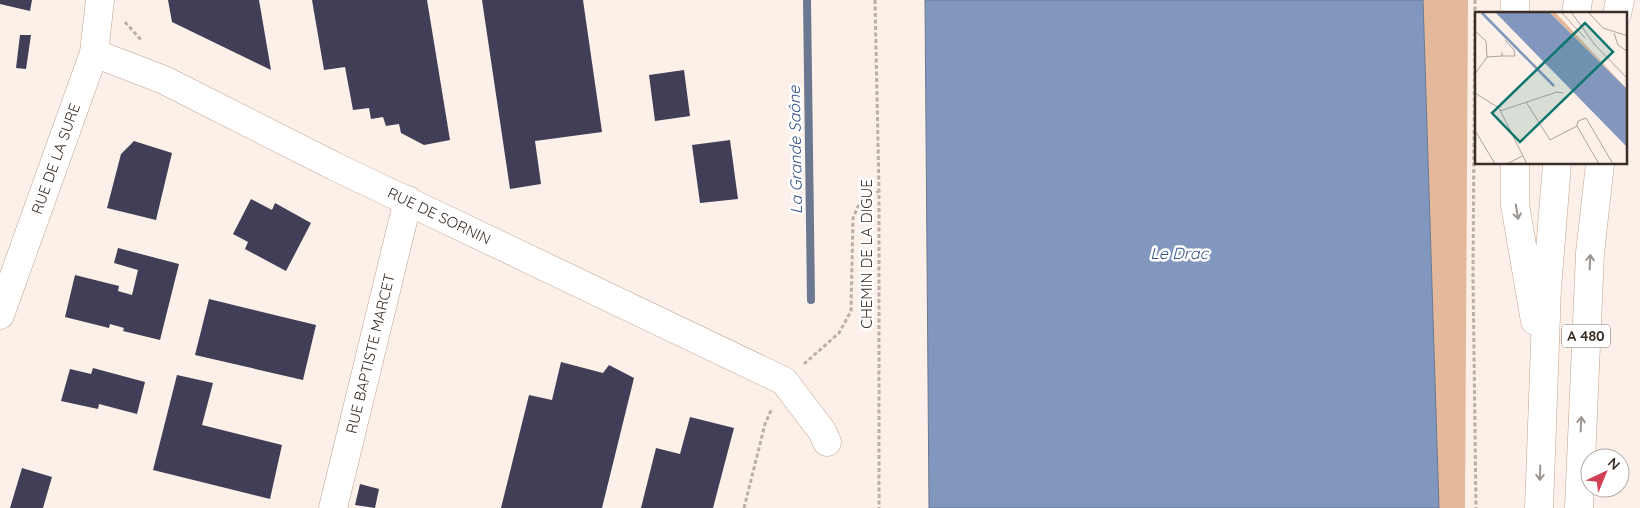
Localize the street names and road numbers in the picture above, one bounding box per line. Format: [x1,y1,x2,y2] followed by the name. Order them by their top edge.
[27,101,84,217] street label: RUE DE LA SURE
[857,179,876,329] street label: CHEMIN DE LA DIGUE
[385,183,494,249] street label: RUE DE SORNIN
[341,271,399,435] street label: RUE BAPTISTE MARCET
[1562,324,1610,348] road number: A 480

